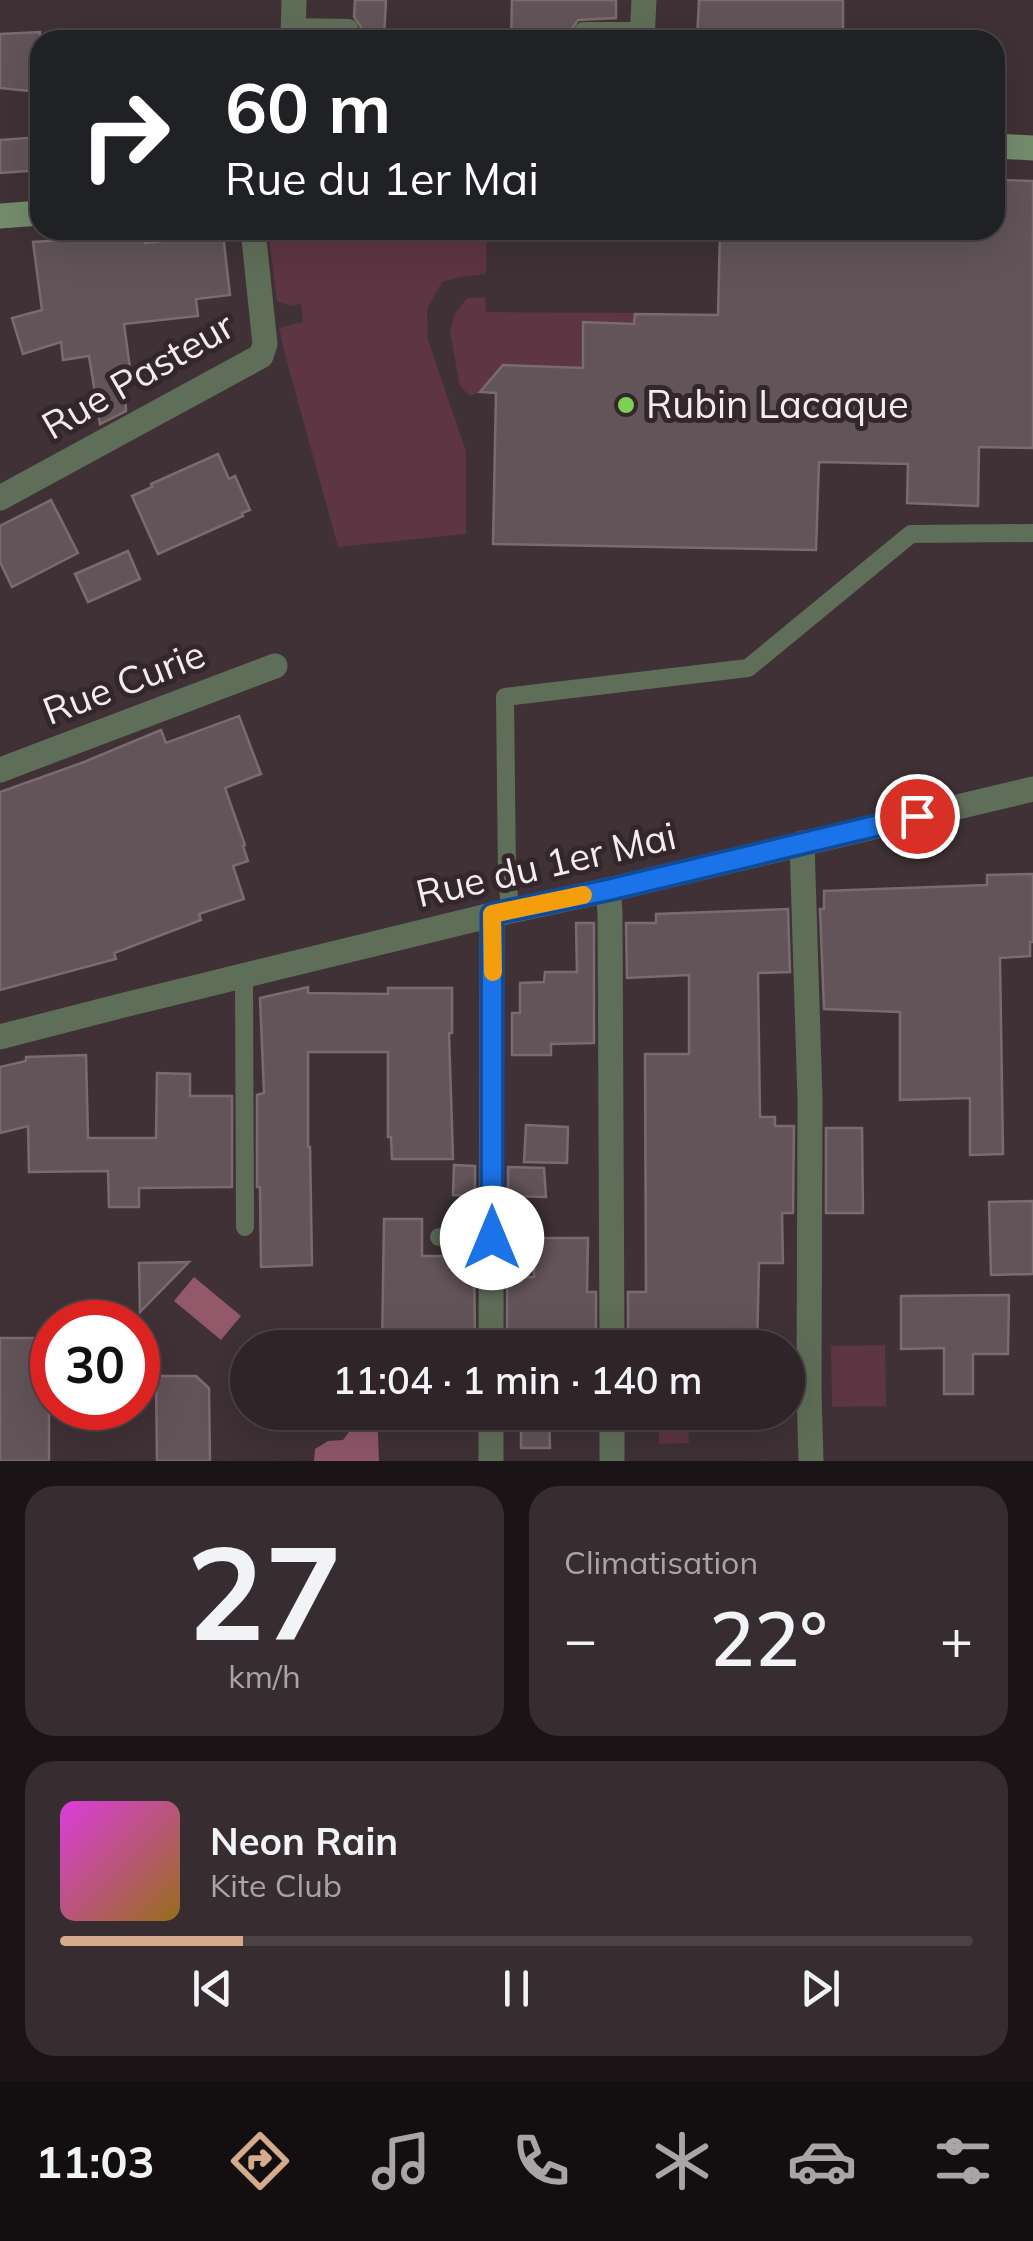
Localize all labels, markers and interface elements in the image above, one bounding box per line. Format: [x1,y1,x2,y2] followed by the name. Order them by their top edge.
[225,63,391,151] text: 60 m
[60,70,190,200] icon: right
[225,150,539,206] text: Rue du 1er Mai
[33,301,242,449] street label: Rue Pasteur
[646,380,909,428] place label: Rubin Lacaque
[615,394,637,416] marker: Rubin Lacaque
[36,629,212,735] street label: Rue Curie
[875,774,960,859] pin
[890,789,945,844] icon: arrive
[411,811,680,917] street label: Rue du 1er Mai
[440,1186,544,1290] position arrow
[30,1300,160,1430] speed limit sign: 30
[332,1356,703,1404] text: 11:04 · 1 min · 140 m
[186,1509,343,1673] text: 27
[564,1542,758,1582] text: Climatisation
[709,1591,828,1685] text: 22°
[564,1604,597,1673] text: −
[940,1604,973,1673] text: +
[228,1656,301,1696] text: km/h
[210,1817,398,1865] text: Neon Rain
[210,1865,342,1905] text: Kite Club
[185,1961,240,2016] icon: previous
[489,1961,544,2016] icon: pause
[793,1961,848,2016] icon: next
[225,2126,295,2196] icon: directions
[366,2126,436,2196] icon: music
[506,2126,576,2196] icon: phone
[647,2126,717,2196] icon: climate
[787,2126,857,2196] icon: car
[928,2126,998,2196] icon: filters
[35,2133,154,2189] text: 11:03

